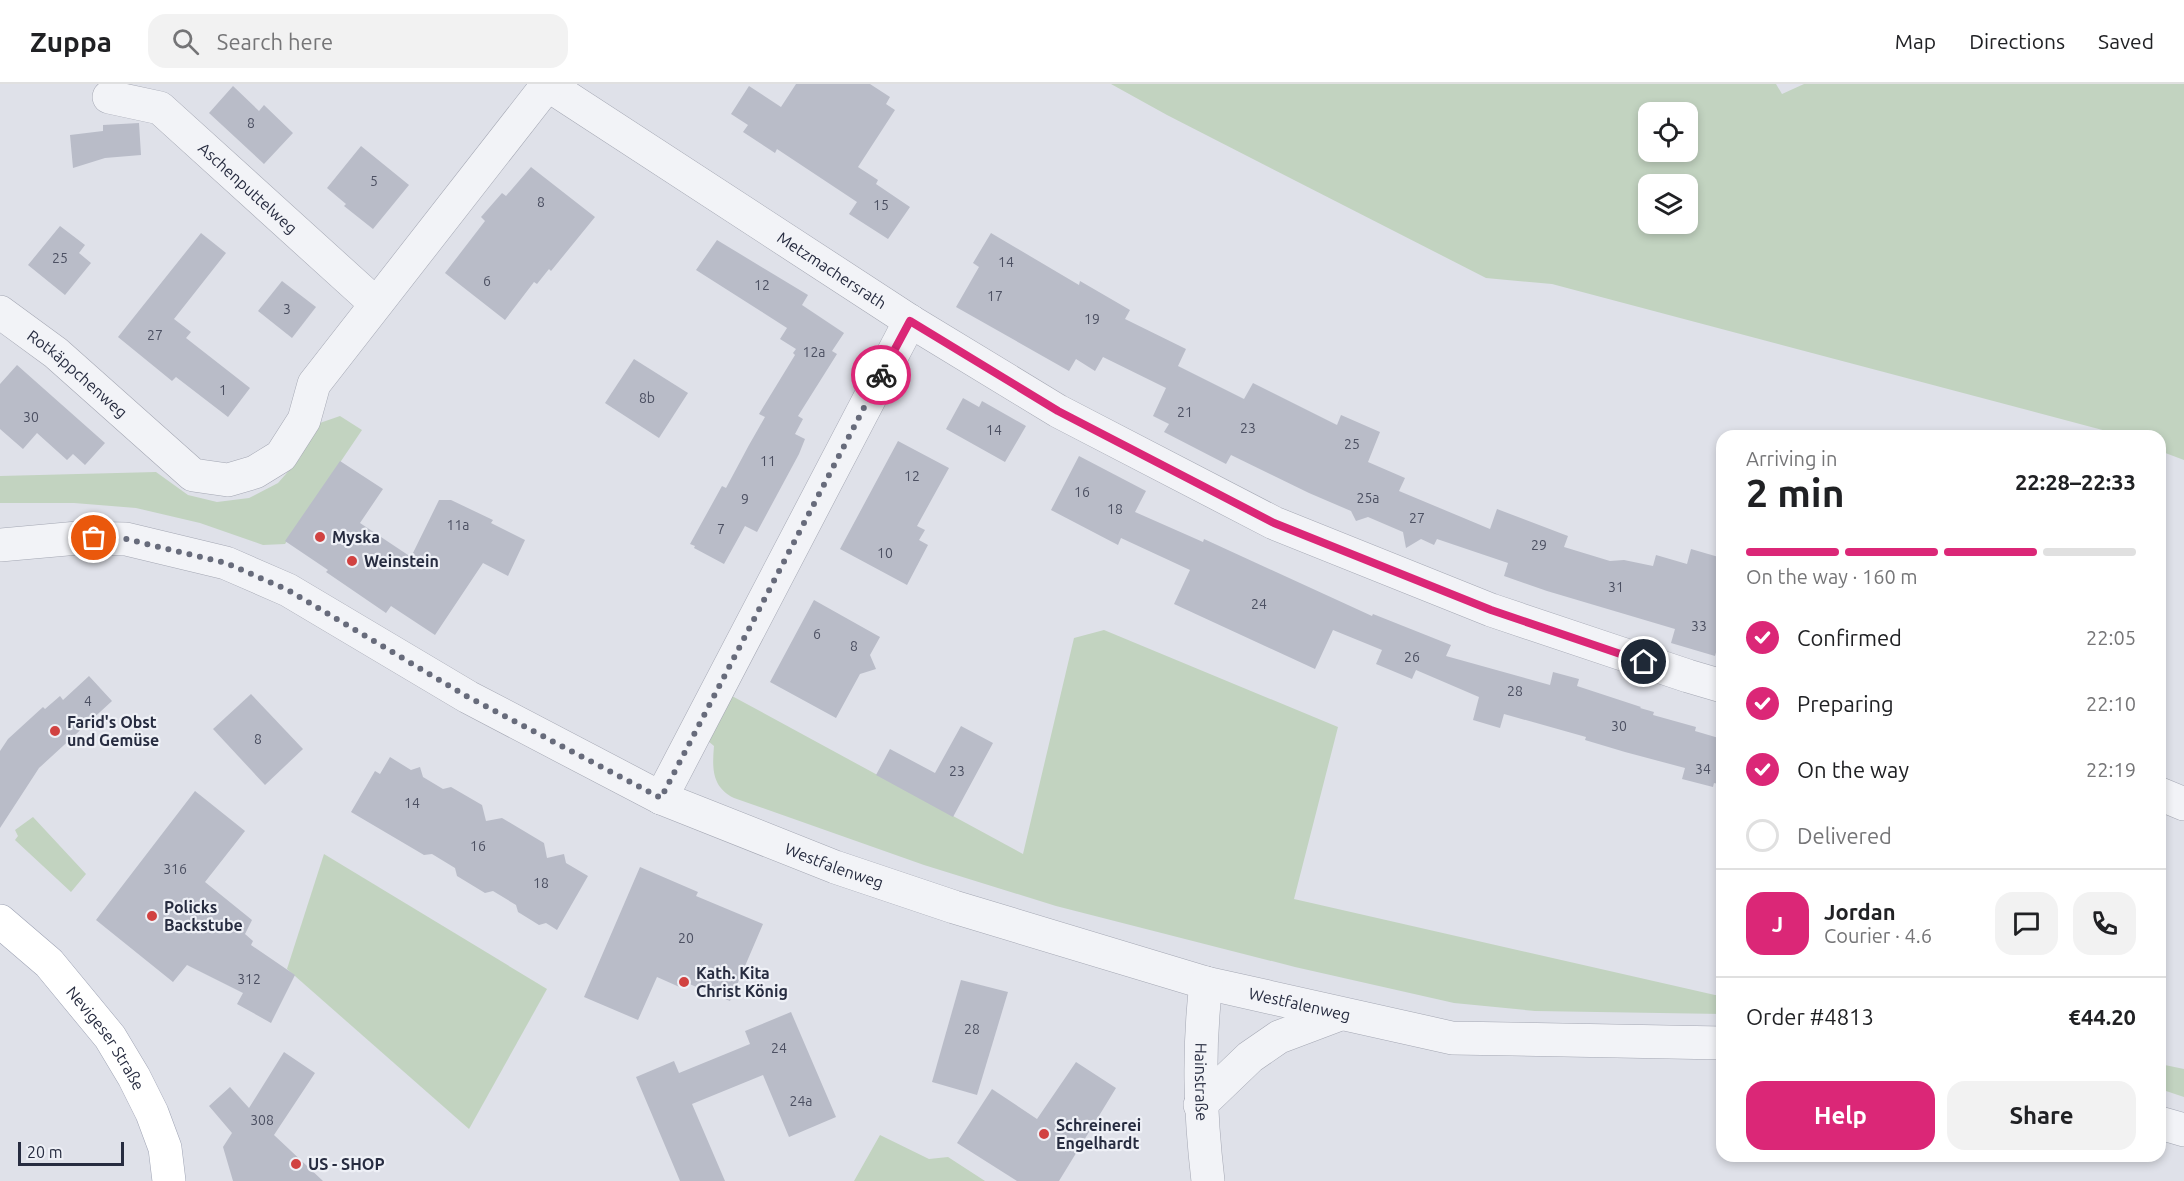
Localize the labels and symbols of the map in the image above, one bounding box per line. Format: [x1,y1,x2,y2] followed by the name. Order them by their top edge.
[247,115,255,131] house number: 8
[195,139,301,237] street label: Aschenputtelweg
[370,173,378,189] house number: 5
[537,194,545,210] house number: 8
[873,197,889,213] house number: 15
[774,228,890,312] street label: Metzmachersrath
[52,250,68,266] house number: 25
[998,254,1014,270] house number: 14
[483,273,491,289] house number: 6
[754,277,770,293] house number: 12
[987,288,1003,304] house number: 17
[283,301,291,317] house number: 3
[1084,311,1100,327] house number: 19
[24,326,131,421] street label: Rotkäppchenweg
[147,327,163,343] house number: 27
[803,344,826,360] house number: 12a
[851,345,911,405] courier
[219,382,227,398] house number: 1
[639,390,655,406] house number: 8b
[1177,404,1193,420] house number: 21
[23,409,39,425] house number: 30
[1240,420,1256,436] house number: 23
[986,422,1002,438] house number: 14
[1344,436,1360,452] house number: 25
[760,453,776,469] house number: 11
[904,468,920,484] house number: 12
[1074,484,1090,500] house number: 16
[1357,490,1380,506] house number: 25a
[741,491,749,507] house number: 9
[1107,501,1123,517] house number: 18
[1409,510,1425,526] house number: 27
[68,512,119,563] pin
[447,517,470,533] house number: 11a
[717,521,725,537] house number: 7
[332,528,380,546] place label: Myska
[313,530,327,544] marker: Myska
[1531,537,1547,553] house number: 29
[877,545,893,561] house number: 10
[364,552,439,570] place label: Weinstein
[345,554,359,568] marker: Weinstein
[1608,579,1624,595] house number: 31
[1251,596,1267,612] house number: 24
[1691,618,1707,634] house number: 33
[813,626,821,642] house number: 6
[1618,636,1669,687] pin
[850,638,858,654] house number: 8
[1404,649,1420,665] house number: 26
[1507,683,1523,699] house number: 28
[84,693,92,709] house number: 4
[67,713,159,749] place label: Farid's Obst und Gemüse
[1611,718,1627,734] house number: 30
[48,724,62,738] marker: Farid's Obst und Gemüse
[254,731,262,747] house number: 8
[1695,761,1711,777] house number: 34
[949,763,965,779] house number: 23
[404,795,420,811] house number: 14
[470,838,486,854] house number: 16
[782,839,886,892] street label: Westfalenweg
[163,861,187,877] house number: 316
[533,875,549,891] house number: 18
[164,898,243,934] place label: Policks Backstube
[145,909,159,923] marker: Policks Backstube
[678,930,694,946] house number: 20
[696,964,788,1000] place label: Kath. Kita Christ König
[237,971,261,987] house number: 312
[677,975,691,989] marker: Kath. Kita Christ König
[63,983,148,1093] street label: Nevigeser Straße
[1247,984,1352,1024] street label: Westfalenweg
[964,1021,980,1037] house number: 28
[771,1040,787,1056] house number: 24
[1192,1042,1212,1121] street label: Hainstraße
[790,1093,813,1109] house number: 24a
[250,1112,274,1128] house number: 308
[1056,1116,1141,1152] place label: Schreinerei Engelhardt
[1037,1127,1051,1141] marker: Schreinerei Engelhardt
[18,1139,124,1166] scale bar
[308,1155,385,1173] place label: US - SHOP
[289,1157,303,1171] marker: US - SHOP

